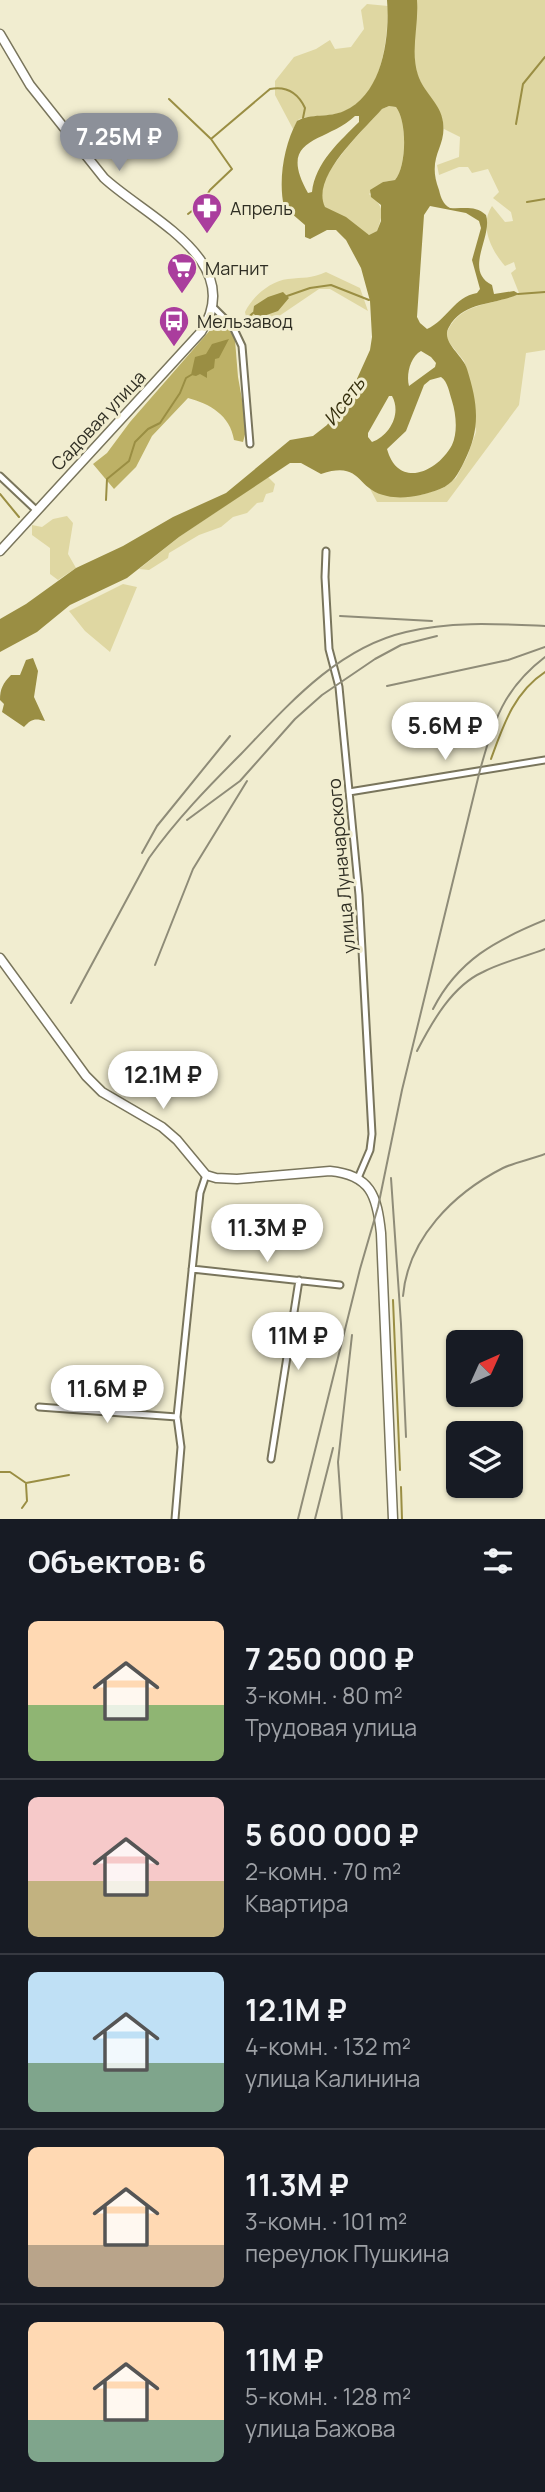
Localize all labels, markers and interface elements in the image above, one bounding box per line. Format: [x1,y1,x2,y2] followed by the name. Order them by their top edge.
[54,114,184,173] pin: 7.25M ₽
[76,120,162,152] text: 7.25M ₽
[190,191,224,235] pharmacy icon: Апрель
[230,196,293,220] place label: Апрель
[165,251,199,295] supermarket icon: Магнит
[205,256,269,280] place label: Магнит
[157,304,191,348] bus stop icon: Мельзавод
[197,309,293,333] place label: Мельзавод
[45,365,151,475] street label: Садовая улица
[317,371,371,430] water label: Исеть
[388,702,502,762] pin: 5.6M ₽
[408,709,482,741] text: 5.6M ₽
[321,777,361,955] street label: улица Луначарского
[98,1052,228,1111] pin: 12.1M ₽
[124,1058,202,1090] text: 12.1M ₽
[202,1204,332,1264] pin: 11.3M ₽
[227,1211,307,1243] text: 11.3M ₽
[249,1312,347,1372] pin: 11M ₽
[268,1319,328,1351] text: 11M ₽
[446,1330,523,1407] north arrow
[446,1330,523,1498] map controls
[42,1366,172,1425] pin: 11.6M ₽
[67,1372,147,1404] text: 11.6M ₽
[446,1421,523,1498] button: layers
[28,1541,206,1582] text: Объектов: 6
[479,1542,517,1580] icon: filters
[245,1638,414,1679] text: 7 250 000 ₽
[84,1649,168,1733] icon: home
[245,1679,403,1711] text: 3-комн. · 80 m²
[245,1711,417,1743] text: Трудовая улица
[245,1814,418,1855] text: 5 600 000 ₽
[84,1825,168,1909] icon: home
[245,1855,401,1887] text: 2-комн. · 70 m²
[245,1887,349,1919] text: Квартира
[245,1989,347,2030] text: 12.1M ₽
[84,2000,168,2084] icon: home
[245,2030,411,2062] text: 4-комн. · 132 m²
[245,2062,420,2094] text: улица Калинина
[245,2164,349,2205] text: 11.3M ₽
[84,2175,168,2259] icon: home
[245,2205,407,2237] text: 3-комн. · 101 m²
[245,2237,449,2269] text: переулок Пушкина
[245,2339,323,2380] text: 11M ₽
[84,2350,168,2434] icon: home
[245,2380,411,2412] text: 5-комн. · 128 m²
[245,2412,396,2444] text: улица Бажова

